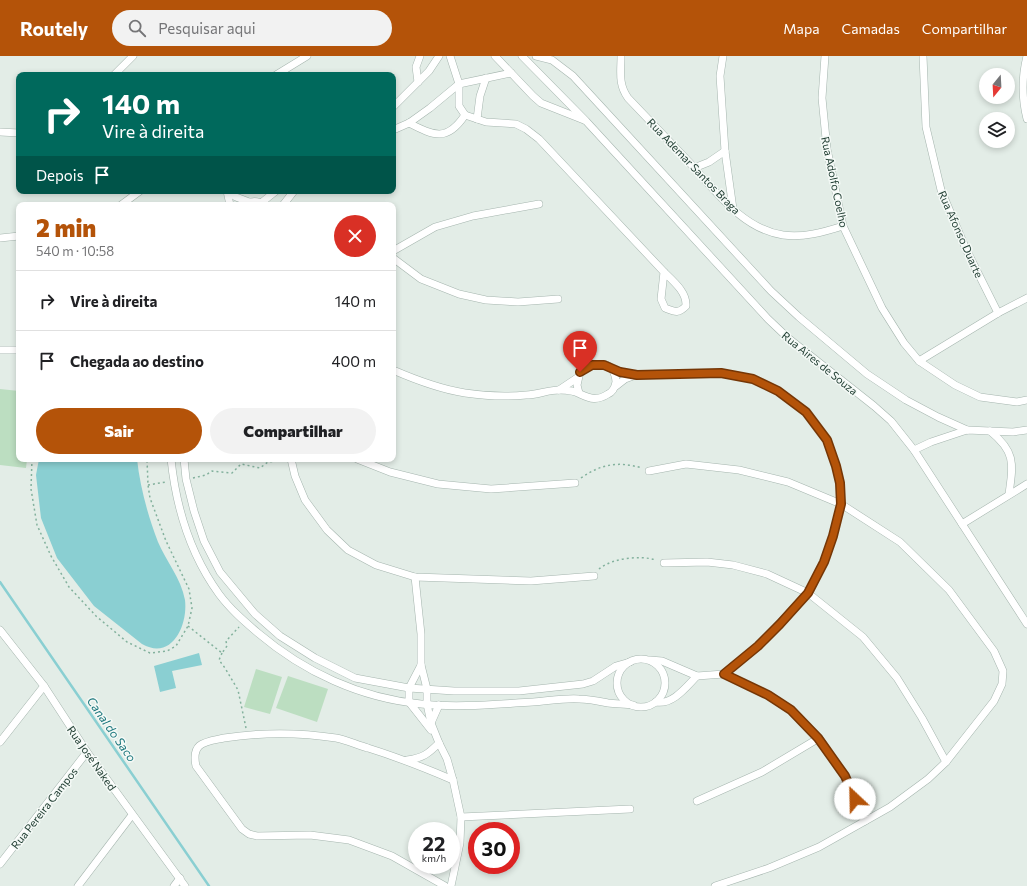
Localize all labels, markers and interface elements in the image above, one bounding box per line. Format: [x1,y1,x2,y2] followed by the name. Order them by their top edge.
[112,10,392,46] search box
[20,17,88,40] text: Routely
[126,17,148,39] icon: search
[158,19,256,37] text: Pesquisar aqui
[783,20,820,37] text: Mapa
[842,20,900,37] text: Camadas
[922,20,1007,37] text: Compartilhar
[979,68,1015,104] north arrow
[979,68,1015,148] map controls
[102,86,180,120] text: 140 m
[36,88,88,140] icon: right
[979,112,1015,148] button: layers
[645,115,743,217] street label: Rua Ademar Santos Braga
[102,120,204,142] text: Vire à direita
[819,135,851,229] street label: Rua Adolfo Coelho
[91,164,113,186] icon: arrive
[36,166,83,184] text: Depois
[936,188,986,280] street label: Rua Afonso Duarte
[36,213,96,242] text: 2 min
[334,215,376,257] button: close
[36,243,114,259] text: 540 m · 10:58
[36,290,58,312] icon: right
[70,292,158,310] text: Vire à direita
[335,292,376,310] text: 140 m
[780,329,860,397] street label: Rua Aires de Souza
[563,331,597,372] pin
[569,337,591,359] icon: arrive
[36,350,58,372] icon: arrive
[70,352,204,370] text: Chegada ao destino
[331,352,376,370] text: 400 m
[36,408,202,454] button: Sair
[210,408,376,454] button: Compartilhar
[85,694,139,764] water label: Canal do Saco
[64,723,119,793] street label: Rua José Naked
[8,765,80,851] street label: Rua Pereira Campos
[834,778,876,820] position arrow
[468,822,520,874] speed limit sign: 30
[423,831,445,855] text: 22
[422,852,446,864] text: km/h

